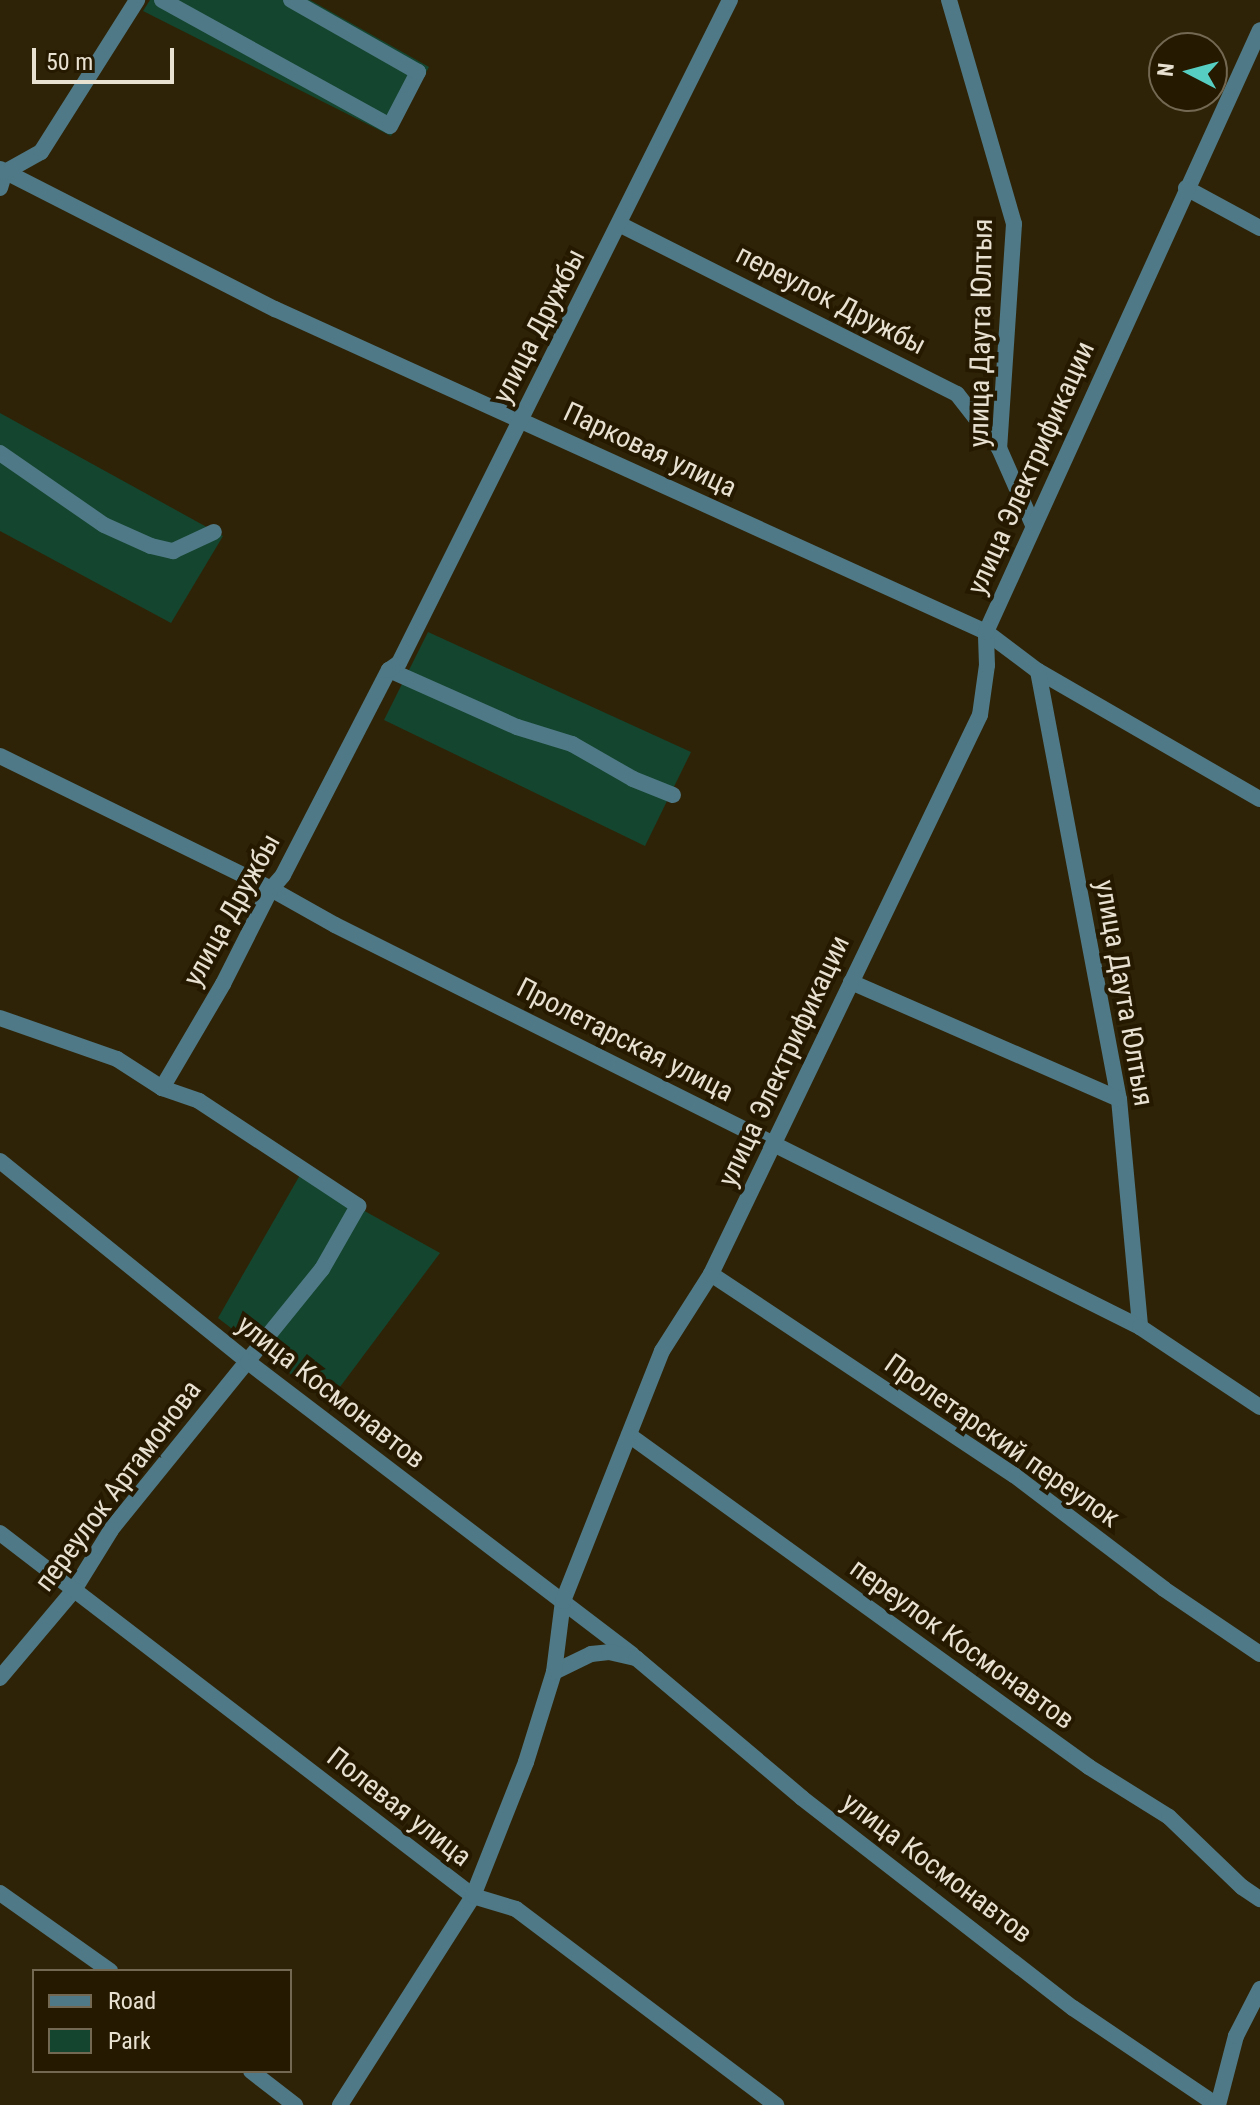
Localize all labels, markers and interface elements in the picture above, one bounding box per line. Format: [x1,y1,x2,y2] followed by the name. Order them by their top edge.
[36,32,178,82] scale bar
[1148,32,1228,112] north arrow
[46,48,93,76] text: 50 m
[1152,62,1179,78] text: N
[962,218,1000,448] street label: улица Даута Юлтыя
[731,238,931,362] street label: переулок Дружбы
[486,243,592,409] street label: улица Дружбы
[960,336,1102,600] street label: улица Электрификации
[558,395,742,505] street label: Парковая улица
[176,828,288,992] street label: улица Дружбы
[1088,877,1160,1109] street label: улица Даута Юлтыя
[711,930,857,1192] street label: улица Электрификации
[511,971,739,1109] street label: Пролетарская улица
[230,1308,432,1476] street label: улица Космонавтов
[878,1347,1126,1535] street label: Пролетарский переулок
[28,1374,208,1598] street label: переулок Артамонова
[843,1551,1081,1737] street label: переулок Космонавтов
[320,1740,478,1874] street label: Полевая улица
[835,1785,1039,1951] street label: улица Космонавтов
[32,1969,292,2073] legend
[108,1987,156,2015] text: Road
[108,2027,151,2055] text: Park

